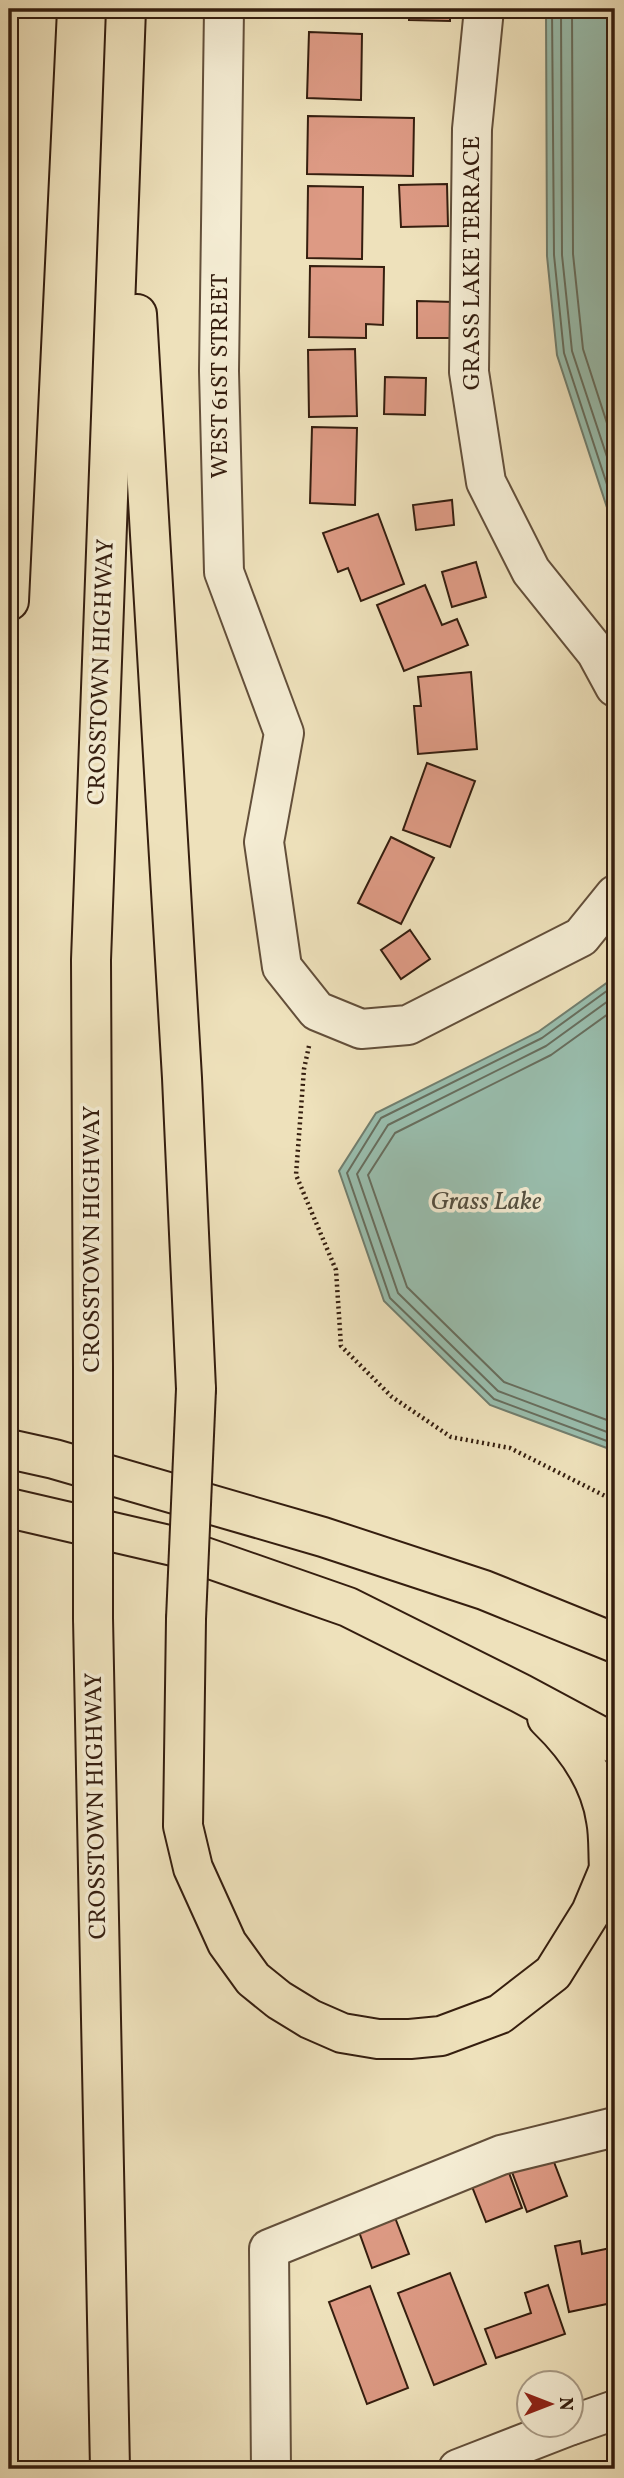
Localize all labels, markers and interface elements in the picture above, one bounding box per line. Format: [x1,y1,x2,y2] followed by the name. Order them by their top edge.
[456,136,490,390] street label: GRASS LAKE TERRACE
[204,273,238,479] street label: WEST 61ST STREET
[80,538,124,806] street label: CROSSTOWN HIGHWAY
[76,1106,110,1372] street label: CROSSTOWN HIGHWAY
[430,1184,542,1220] water label: Grass Lake
[78,1672,116,1940] street label: CROSSTOWN HIGHWAY
[516,2370,586,2440] north arrow
[552,2397,578,2411] text: N

